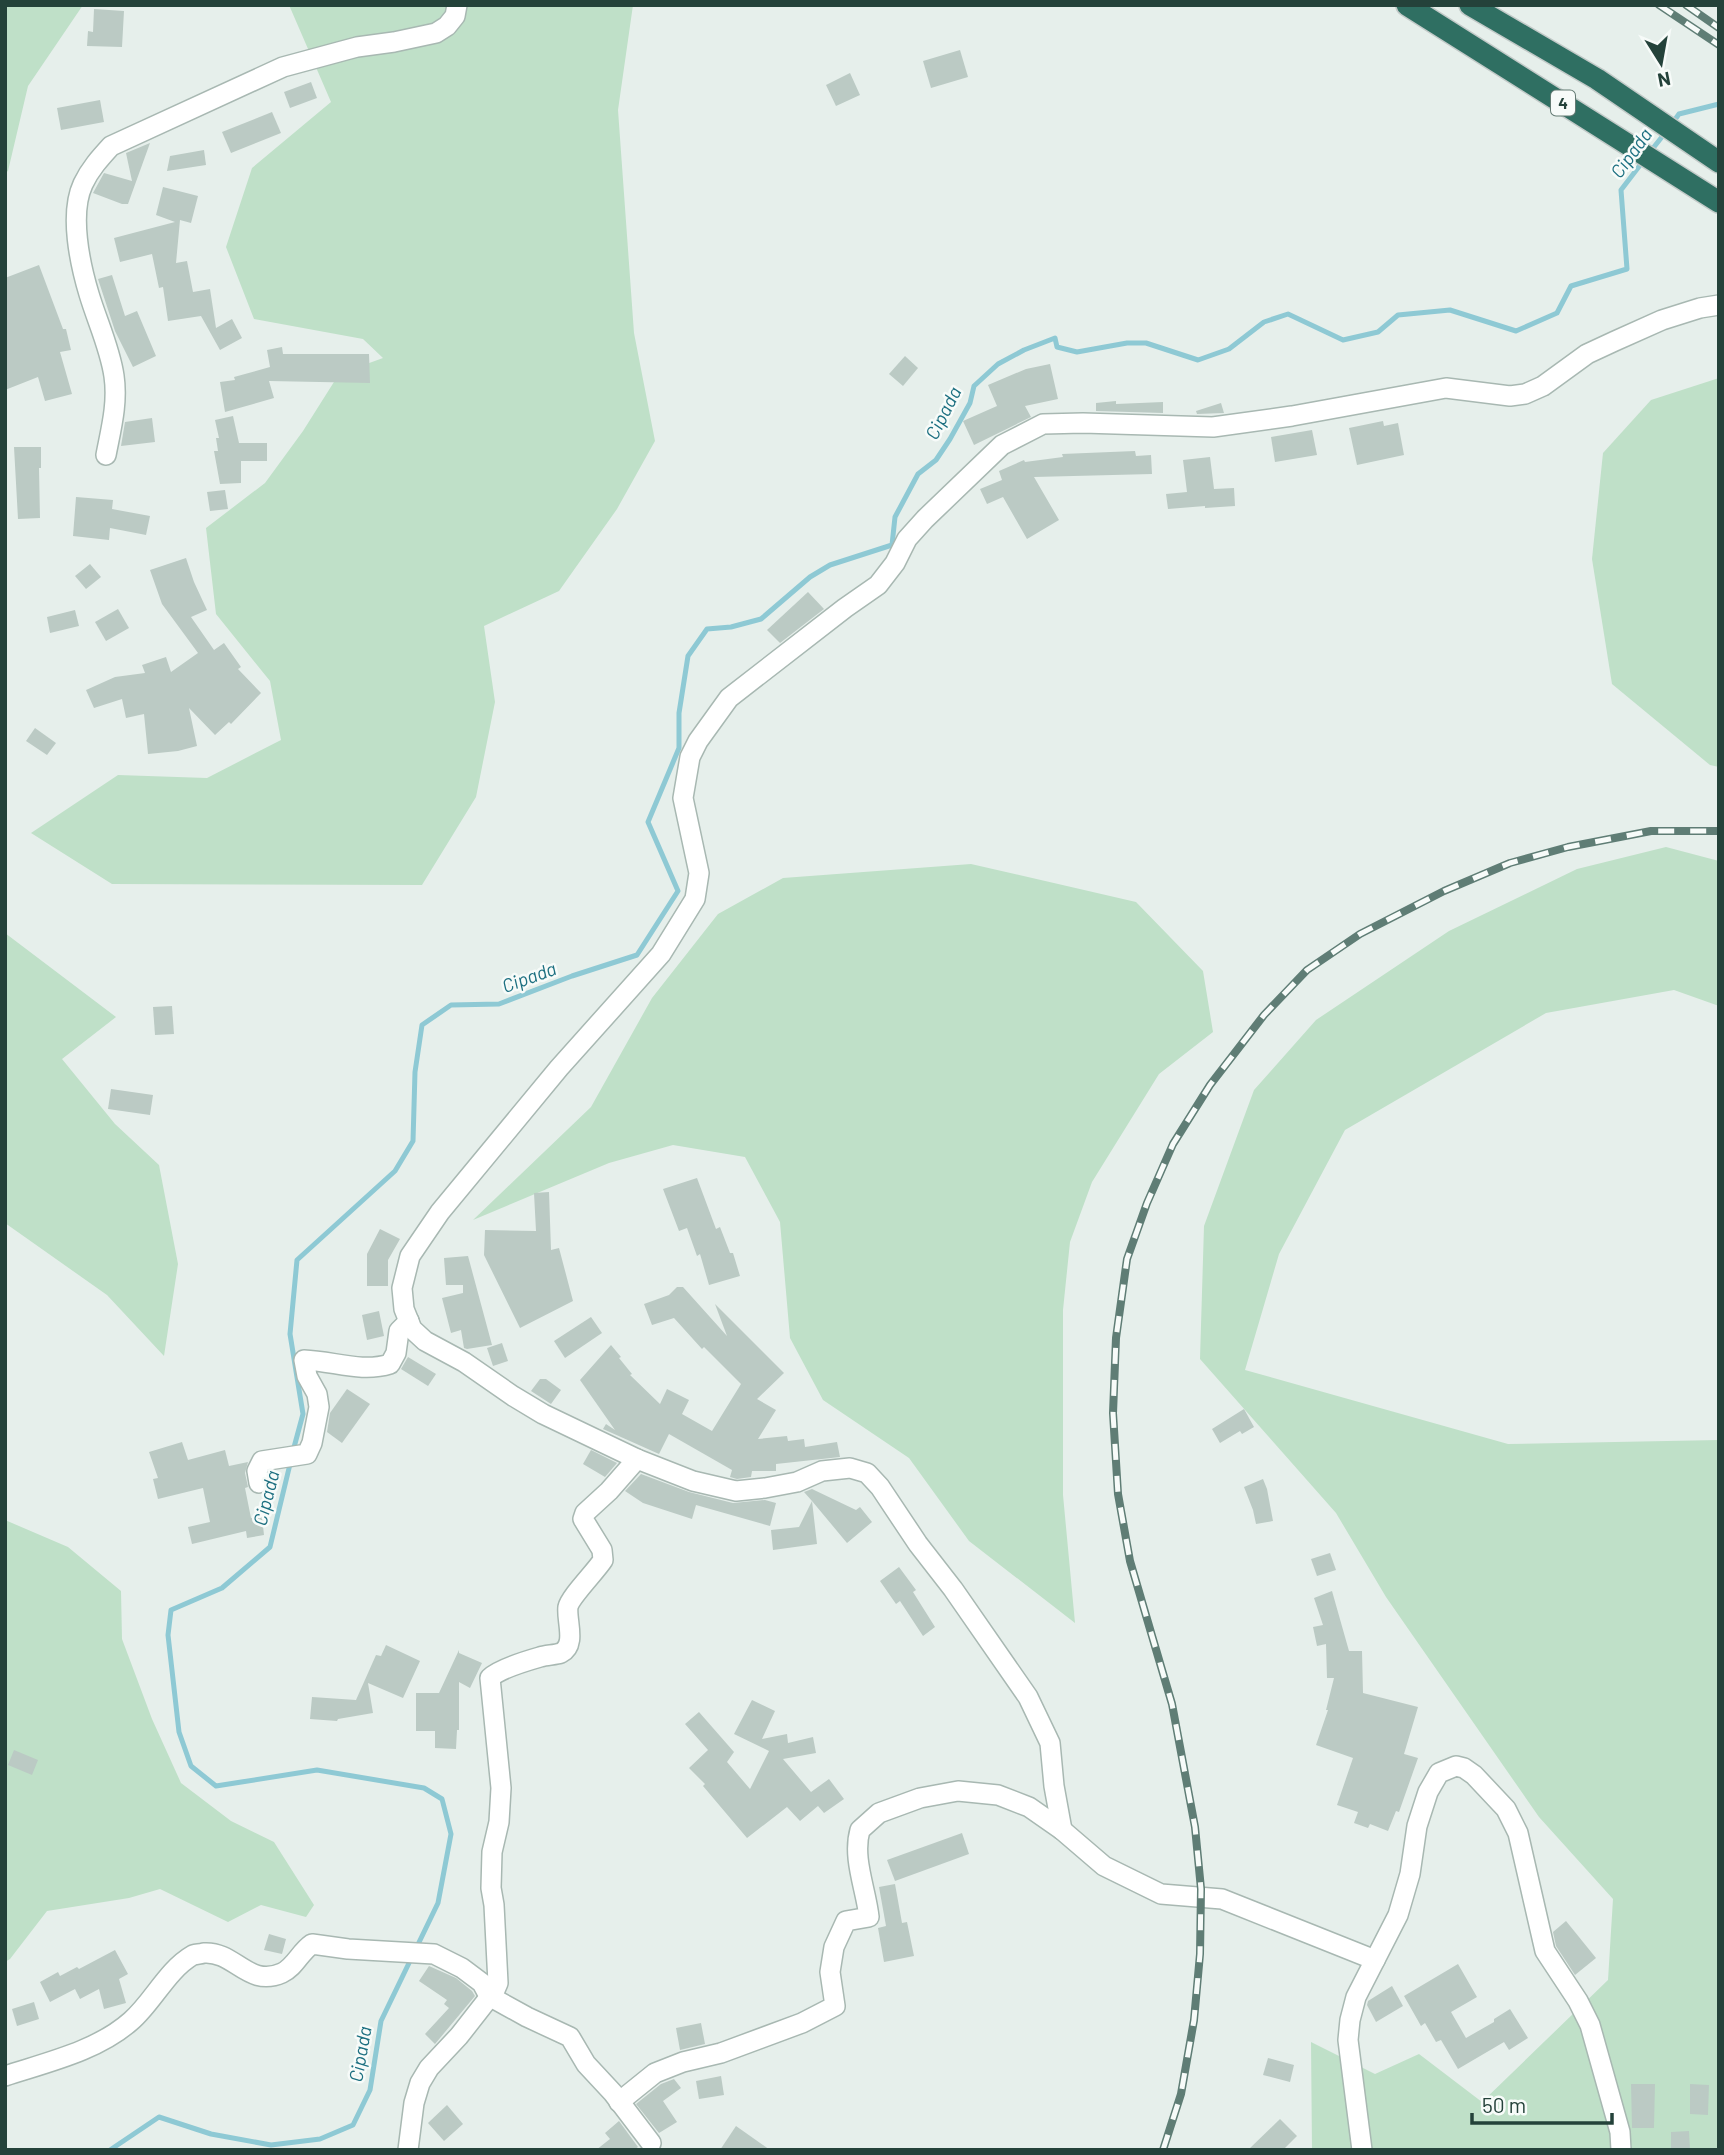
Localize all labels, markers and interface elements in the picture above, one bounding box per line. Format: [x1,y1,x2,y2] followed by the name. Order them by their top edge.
[1626,28,1696,98] north arrow
[1656,68,1673,93] text: N
[1551,90,1575,116] road number: 4
[1605,123,1656,182] water label: Cipada
[920,382,966,443] water label: Cipada
[498,956,559,997] water label: Cipada
[248,1468,283,1528] water label: Cipada
[343,2024,376,2084] water label: Cipada
[1472,2082,1612,2126] scale bar
[1482,2092,1526,2117] text: 50 m

